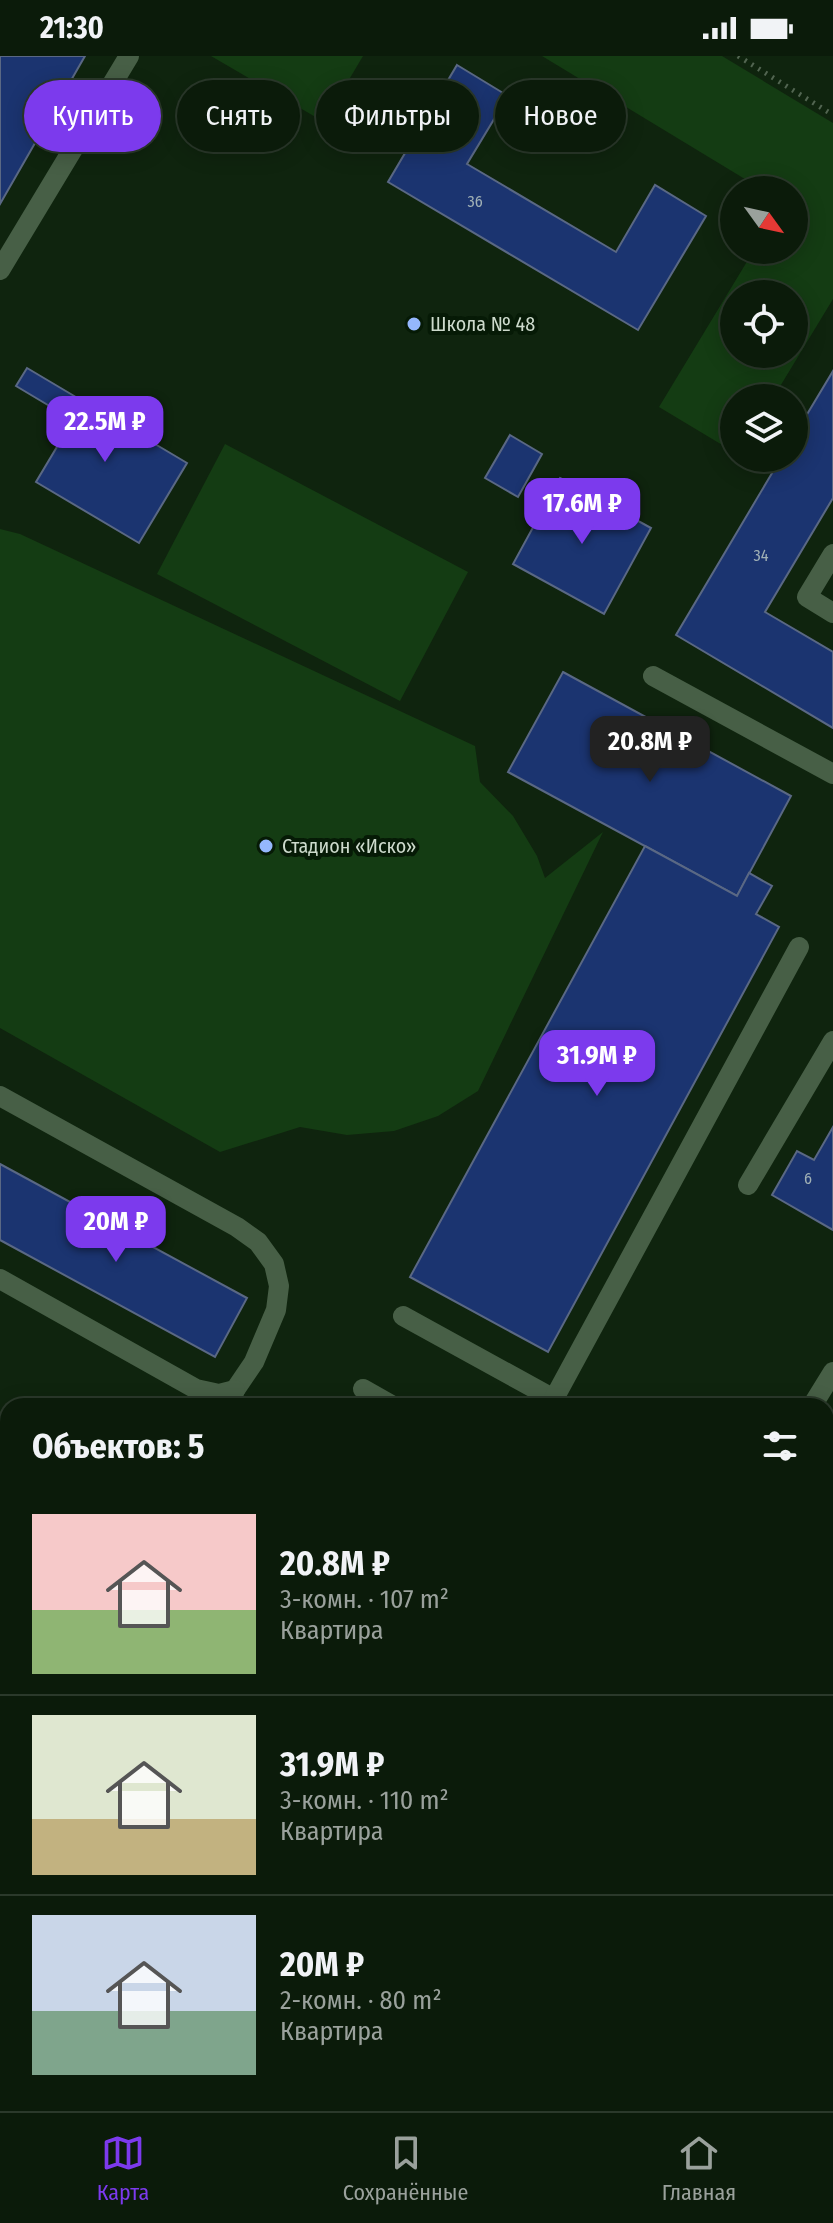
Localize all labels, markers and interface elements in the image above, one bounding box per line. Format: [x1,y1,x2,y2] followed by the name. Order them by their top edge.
[40,10,104,46] text: 21:30
[24,80,161,152] chip: Купить
[177,80,300,152] chip: Снять
[316,80,479,152] chip: Фильтры
[495,80,626,152] chip: Новое
[720,176,808,264] north arrow
[720,176,808,472] map controls
[467,192,483,211] house number: 36
[720,280,808,368] button: locate
[430,312,535,336] place label: Школа № 48
[405,315,423,333] marker: Школа № 48
[720,384,808,472] button: layers
[31,396,179,464] pin: 22.5M ₽
[64,406,146,437] text: 22.5M ₽
[508,478,656,546] pin: 17.6M ₽
[542,488,622,519] text: 17.6M ₽
[754,546,769,565] house number: 34
[576,716,724,784] pin: 20.8M ₽
[608,726,692,757] text: 20.8M ₽
[282,834,417,858] place label: Стадион «Иско»
[257,837,275,855] marker: Стадион «Иско»
[523,1030,671,1098] pin: 31.9M ₽
[557,1040,637,1071] text: 31.9M ₽
[804,1169,812,1188] house number: 6
[60,1196,172,1264] pin: 20M ₽
[84,1206,148,1237] text: 20M ₽
[758,1424,802,1468] icon: filters
[32,1426,204,1467] text: Объектов: 5
[280,1543,390,1584] text: 20.8M ₽
[96,1546,192,1642] icon: home
[280,1584,449,1615] text: 3-комн. · 107 m²
[280,1615,384,1646] text: Квартира
[280,1744,384,1785] text: 31.9M ₽
[96,1747,192,1843] icon: home
[280,1785,449,1816] text: 3-комн. · 110 m²
[280,1816,384,1847] text: Квартира
[280,1944,364,1985] text: 20M ₽
[96,1947,192,2043] icon: home
[280,1985,442,2016] text: 2-комн. · 80 m²
[280,2016,384,2047] text: Квартира
[97,2131,149,2206] tab: Карта
[343,2131,468,2206] tab: Сохранённые
[662,2131,736,2206] tab: Главная

